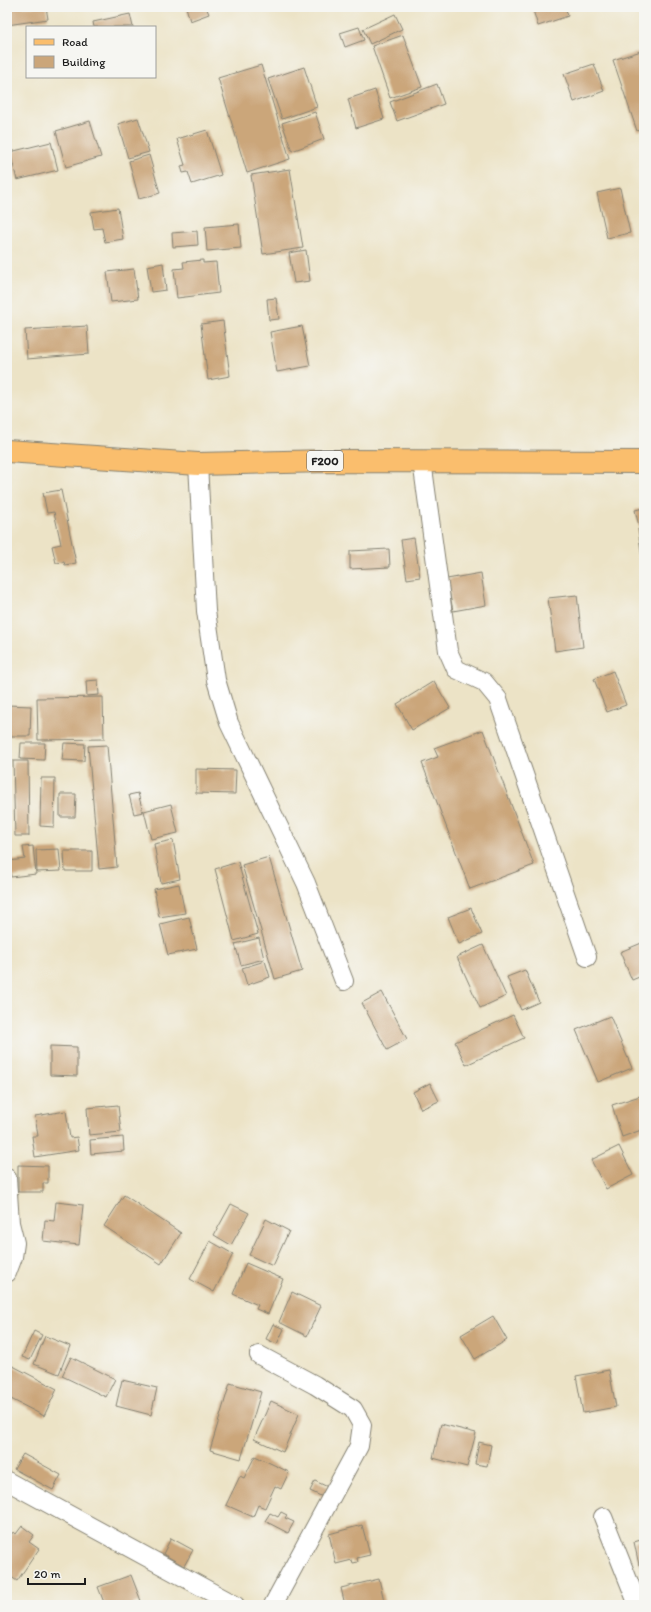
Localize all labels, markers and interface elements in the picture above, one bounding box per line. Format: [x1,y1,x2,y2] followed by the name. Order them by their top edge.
[26,26,156,78] legend
[62,35,88,49] text: Road
[62,55,106,69] text: Building
[307,451,343,471] road number: F200
[28,1560,85,1586] scale bar
[34,1567,61,1581] text: 20 m

